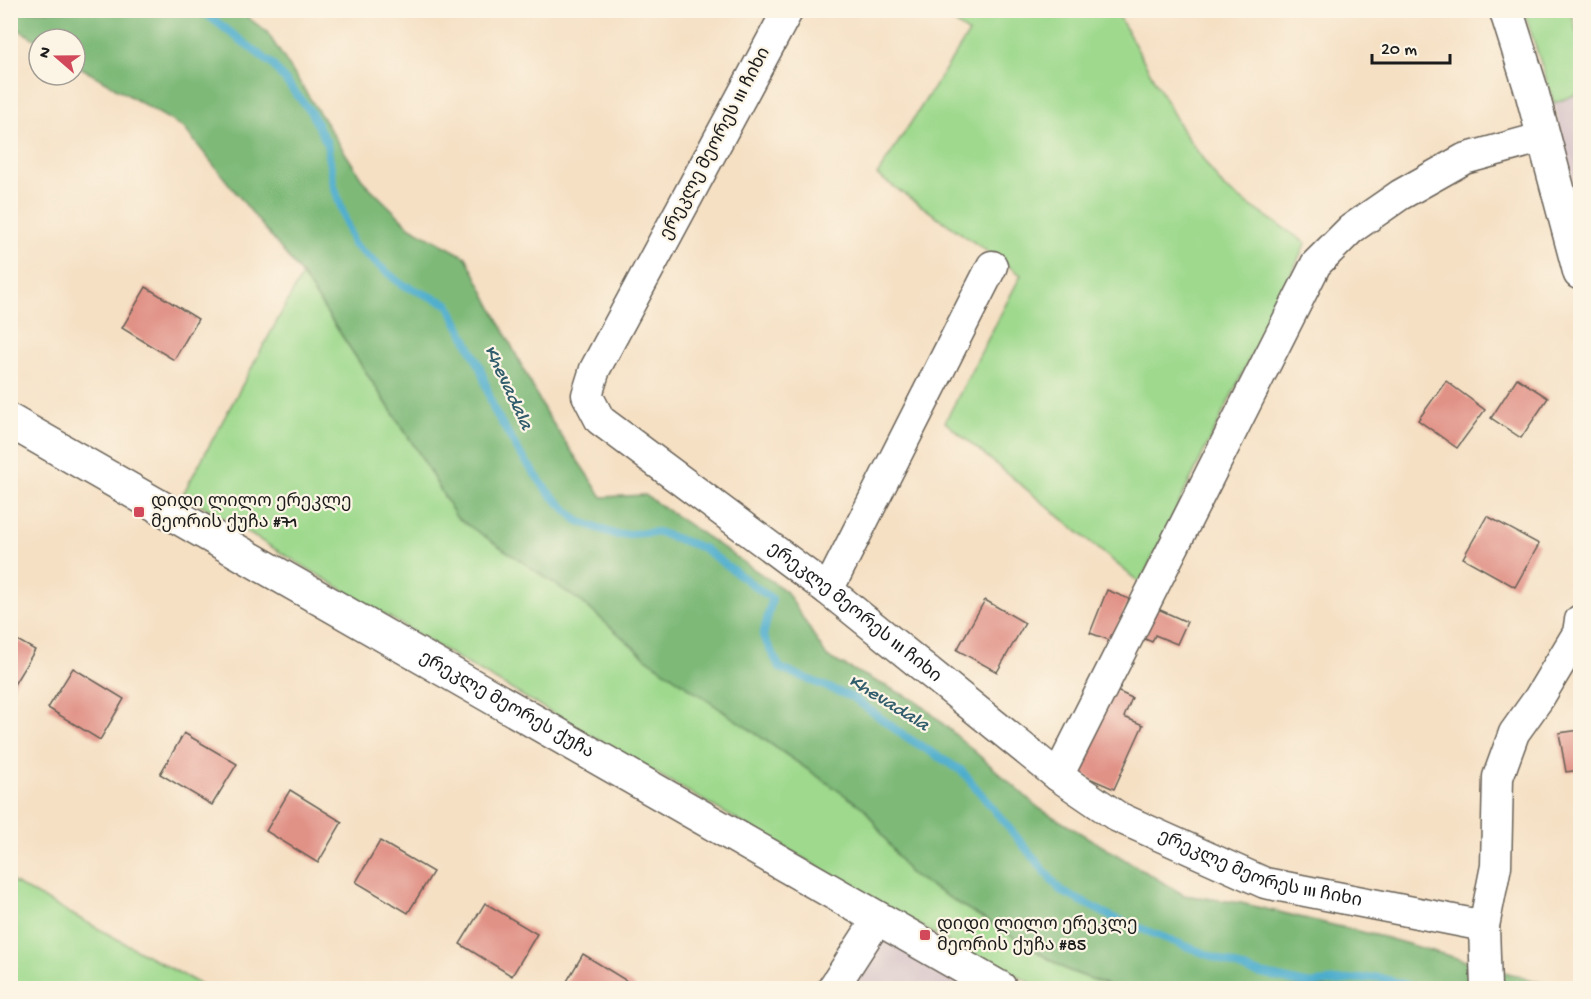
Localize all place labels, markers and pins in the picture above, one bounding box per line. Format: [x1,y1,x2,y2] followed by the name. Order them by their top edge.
[151,491,352,534] place label: დიდი ლილო ერეკლე მეორის ქუჩა #71
[132,505,146,519] marker: დიდი ლილო ერეკლე მეორის ქუჩა #71
[937,914,1138,957] place label: დიდი ლილო ერეკლე მეორის ქუჩა #85
[918,928,932,942] marker: დიდი ლილო ერეკლე მეორის ქუჩა #85

